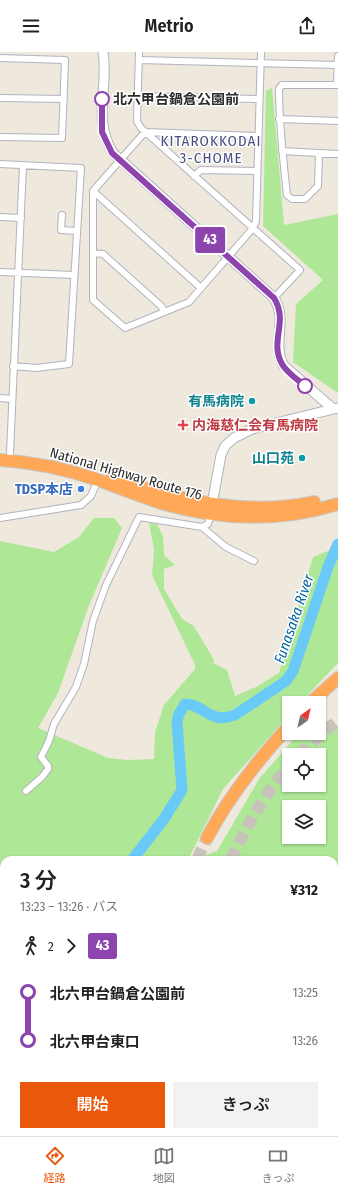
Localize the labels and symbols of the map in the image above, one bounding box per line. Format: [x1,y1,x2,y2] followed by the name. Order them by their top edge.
[94,91,110,107] marker: 北六甲台鍋倉公園前
[113,91,239,108] place label: 北六甲台鍋倉公園前
[161,132,261,167] district label: KITAROKKODAI 3-CHOME
[192,227,228,253] line badge: 43
[297,378,313,394] unlabelled marker
[188,393,244,410] place label: 有馬病院
[247,396,257,406] marker: 有馬病院
[192,417,318,434] place label: 内海慈仁会有馬病院
[177,419,189,431] marker: 内海慈仁会有馬病院
[48,444,204,504] street label: National Highway Route 176
[252,450,294,467] place label: 山口苑
[297,453,307,463] marker: 山口苑
[15,481,73,498] place label: TDSP本店
[76,484,86,494] marker: TDSP本店
[270,571,318,666] water label: Funasaka River
[282,696,326,740] north arrow

